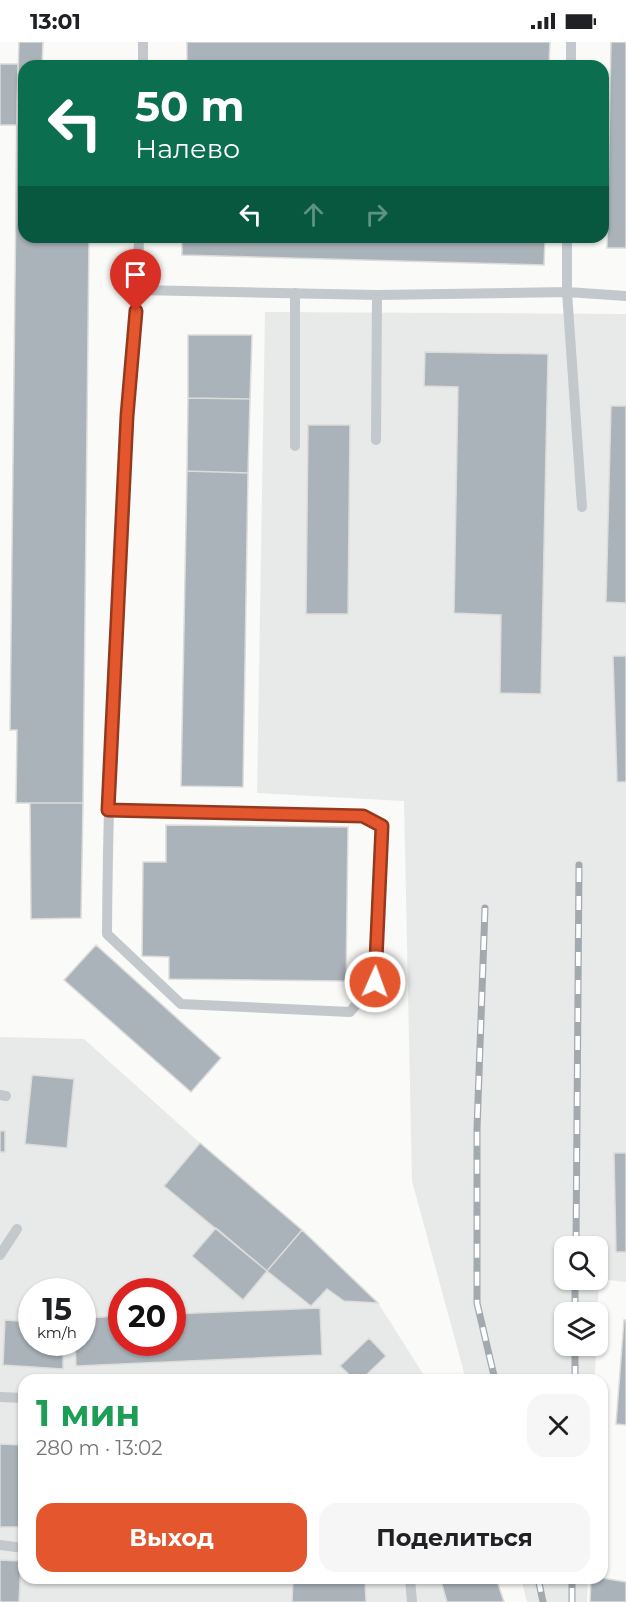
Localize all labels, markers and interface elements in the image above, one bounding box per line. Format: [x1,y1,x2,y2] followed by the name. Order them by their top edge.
[30,8,81,35] text: 13:01
[135,80,244,132] text: 50 m
[36,84,114,162] icon: left
[135,132,240,165] text: Налево
[234,198,267,231] icon: left
[297,198,330,231] icon: ahead
[360,198,393,231] icon: right
[110,249,161,311] pin
[119,258,152,291] icon: arrive
[343,950,407,1014] position arrow
[554,1236,608,1356] map controls
[554,1236,608,1290] button: search
[108,1278,186,1356] speed limit sign: 20
[42,1291,72,1328] text: 15
[554,1302,608,1356] button: layers
[37,1323,77,1342] text: km/h
[36,1391,140,1435] text: 1 мин
[527,1394,590,1457] button: close
[36,1436,163,1460] text: 280 m · 13:02
[36,1503,307,1572] button: Выход
[319,1503,590,1572] button: Поделиться

